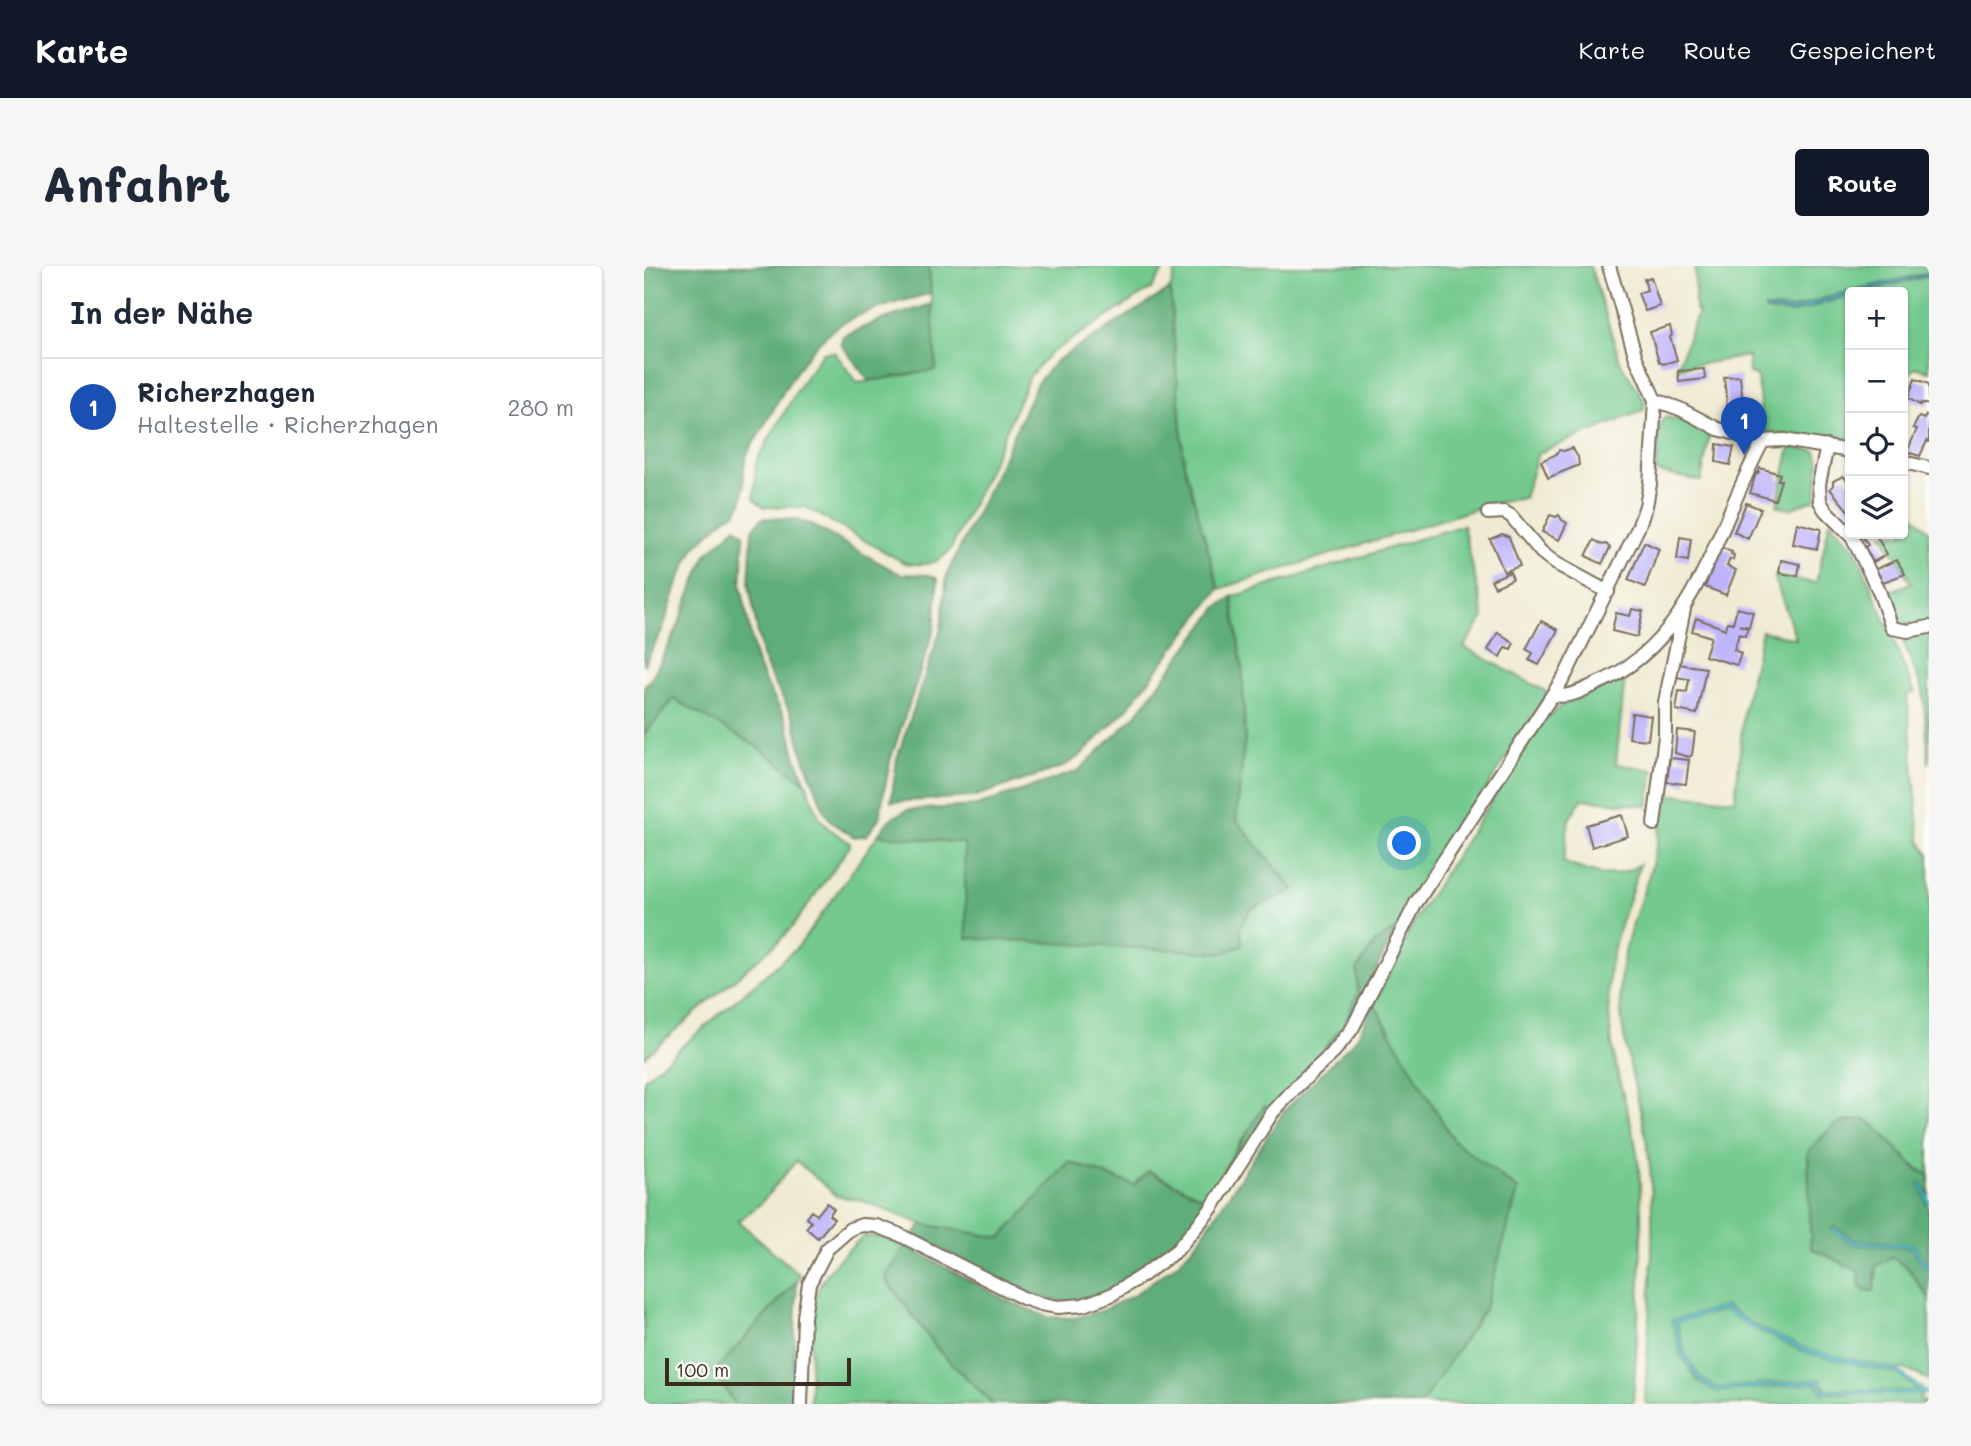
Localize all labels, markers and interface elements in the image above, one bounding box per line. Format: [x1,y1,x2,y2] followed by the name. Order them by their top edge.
[35,28,129,71] text: Karte
[1578,34,1645,65] text: Karte
[1683,34,1752,65] text: Route
[1790,34,1936,65] text: Gespeichert
[1795,149,1929,216] button: Route
[42,151,231,214] text: Anfahrt
[1845,287,1908,539] map controls
[1845,287,1908,350] button: +
[70,292,253,332] text: In der Nähe
[1845,350,1908,413] button: −
[137,375,315,409] text: Richerzhagen
[88,392,98,422] text: 1
[507,392,574,422] text: 280 m
[1721,397,1767,455] pin: 1
[137,409,438,439] text: Haltestelle · Richerzhagen
[1845,413,1908,476] button: locate
[1845,476,1908,539] button: layers
[1387,826,1421,860] your location
[665,1355,850,1387] scale bar
[676,1357,729,1382] text: 100 m

